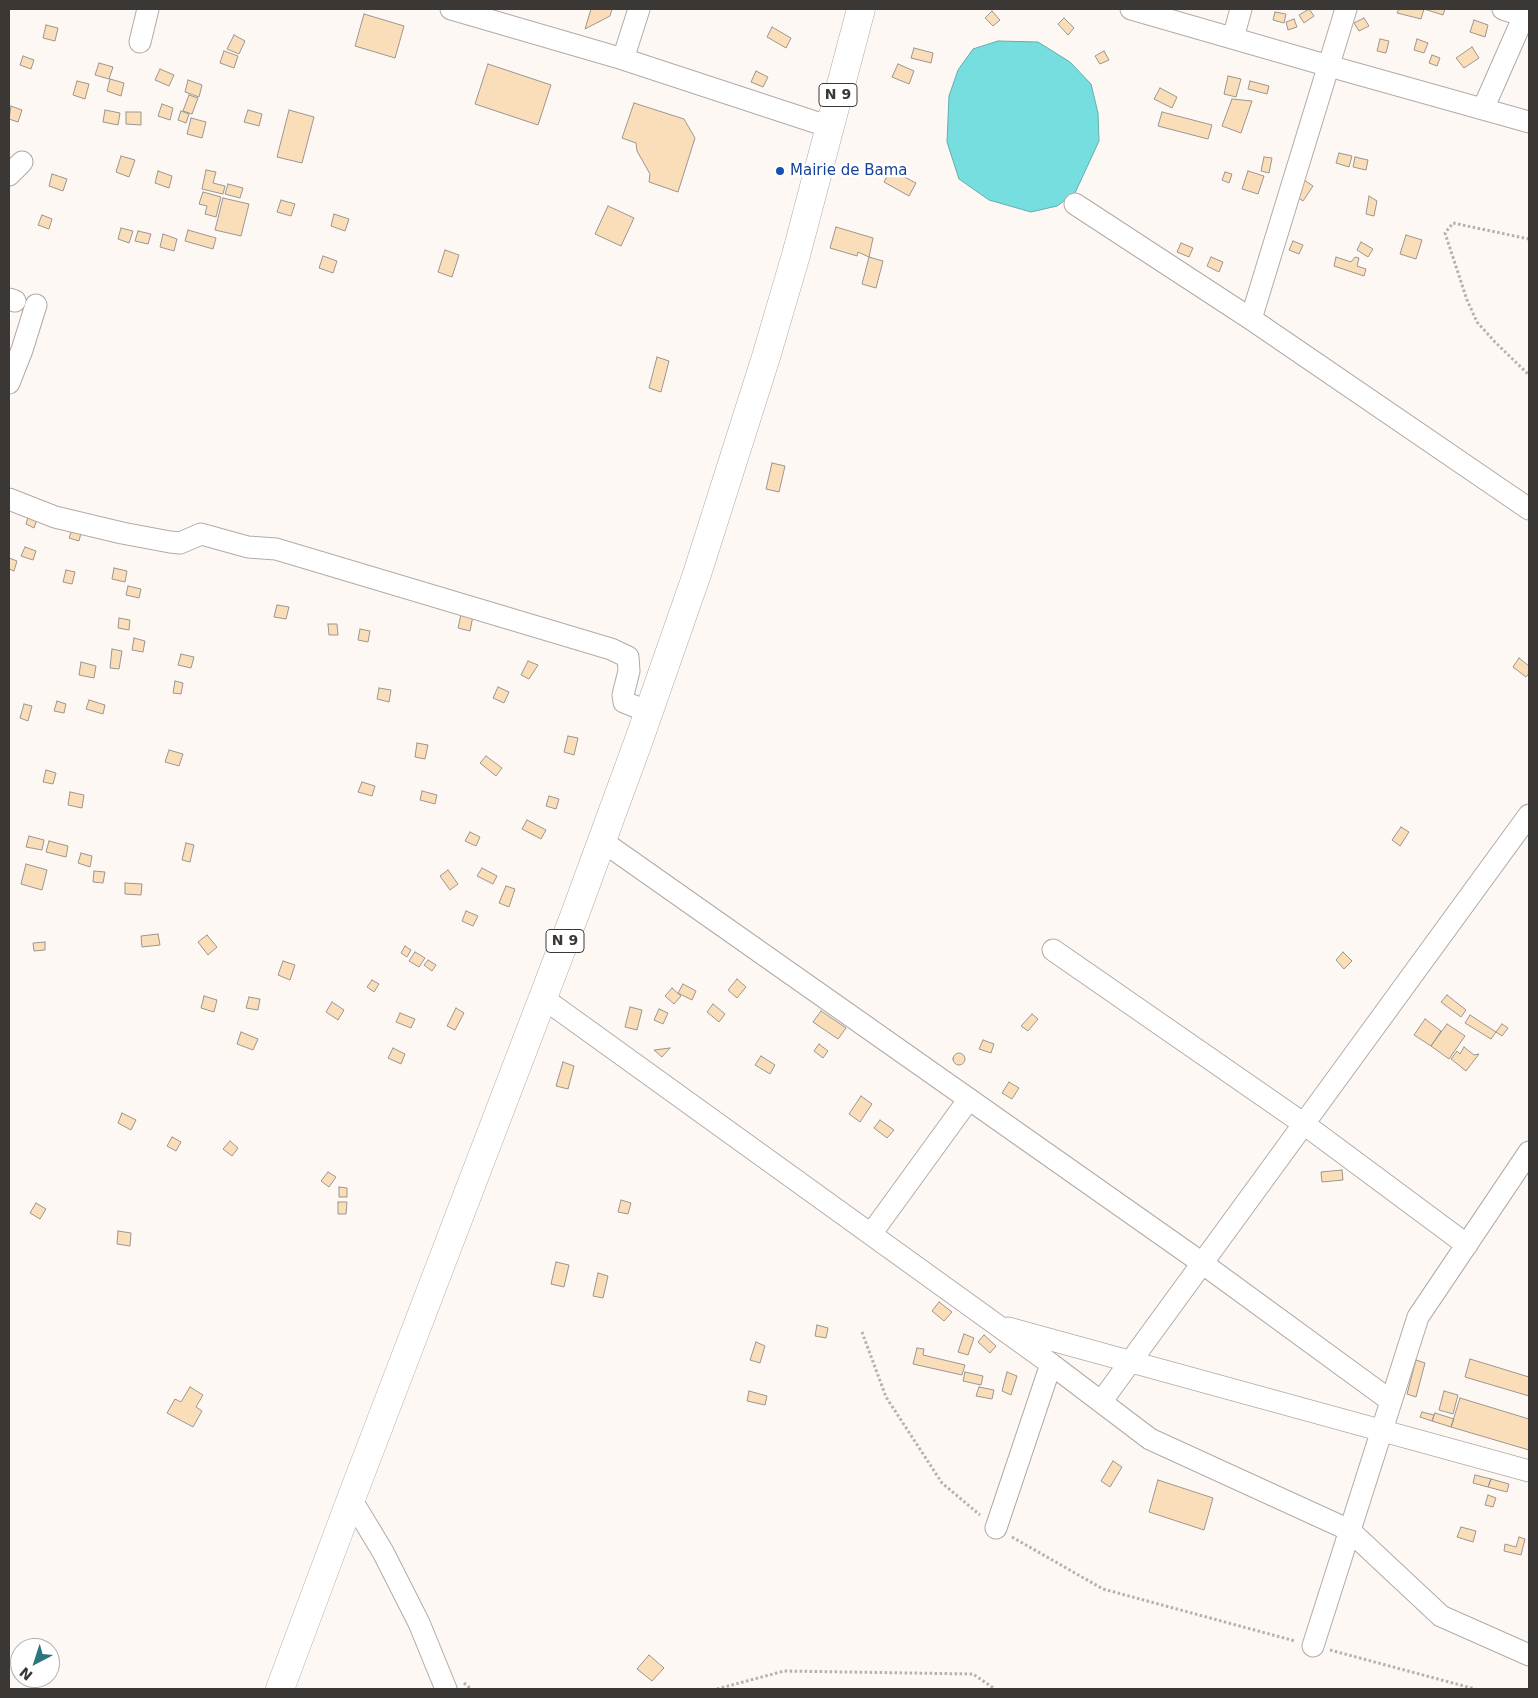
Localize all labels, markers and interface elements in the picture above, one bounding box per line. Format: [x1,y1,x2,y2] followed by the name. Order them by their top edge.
[819,84,857,106] road number: N 9
[790,162,907,180] place label: Mairie de Bama
[774,165,786,177] marker: Mairie de Bama
[546,929,584,952] road number: N 9
[10,1638,60,1688] north arrow
[16,1664,36,1684] text: N

